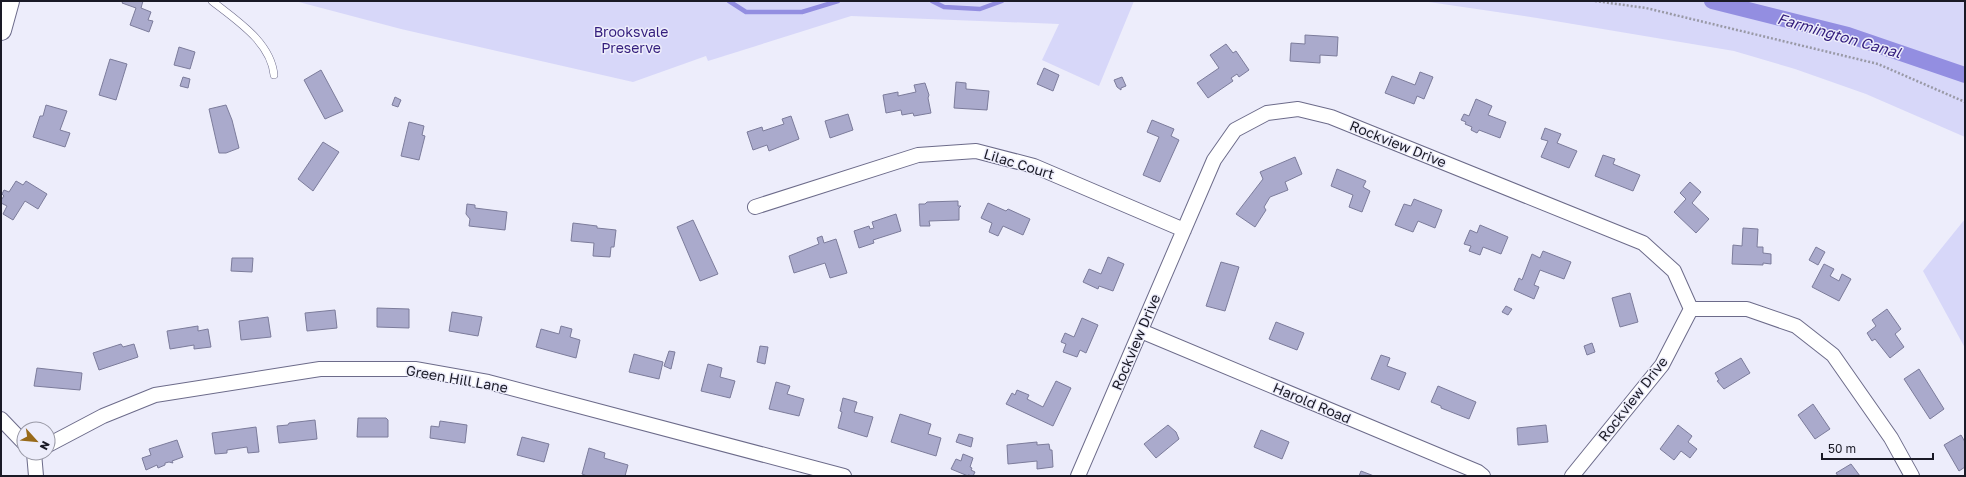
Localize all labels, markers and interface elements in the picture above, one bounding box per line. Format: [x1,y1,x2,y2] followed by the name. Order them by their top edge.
[1775,9,1904,63] water label: Farmington Canal
[594,23,668,56] park label: Brooksvale Preserve
[1347,116,1449,171] street label: Rockview Drive
[982,145,1057,182] street label: Lilac Court
[1108,291,1163,392] street label: Rockview Drive
[1594,353,1671,444] street label: Rockview Drive
[405,361,509,396] street label: Green Hill Lane
[1271,378,1354,427] street label: Harold Road
[16,421,56,461] north arrow
[1822,435,1933,461] scale bar
[38,439,53,452] text: N
[1828,441,1856,456] text: 50 m

